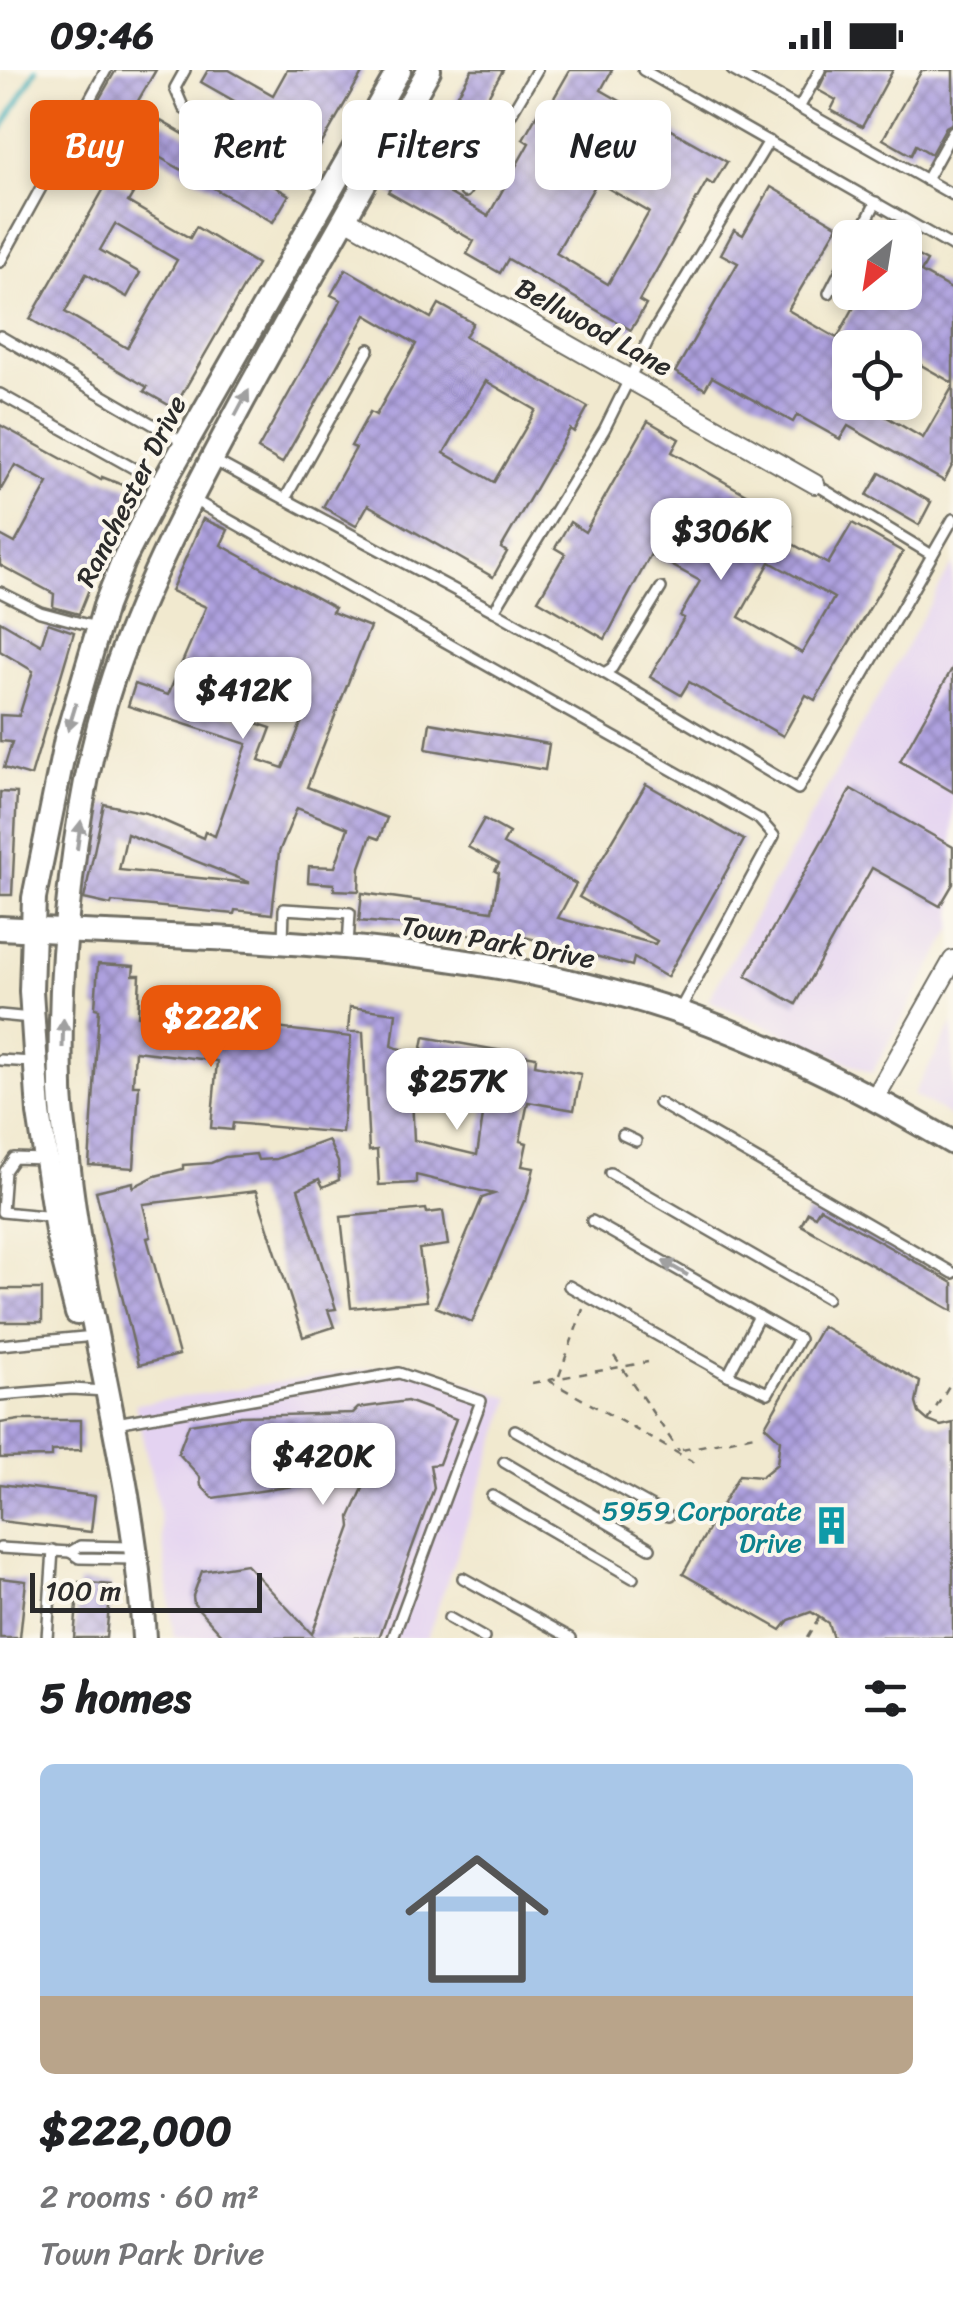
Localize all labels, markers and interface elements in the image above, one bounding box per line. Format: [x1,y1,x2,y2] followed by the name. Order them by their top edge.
[50,2,154,69] text: 09:46
[30,100,159,190] chip: Buy
[179,100,322,190] chip: Rent
[342,100,515,190] chip: Filters
[535,100,671,190] chip: New
[832,220,922,310] north arrow
[832,220,922,420] map controls
[506,263,682,391] street label: Bellwood Lane
[832,330,922,420] button: locate
[62,386,200,596] street label: Ranchester Drive
[233,389,250,418] one-way arrow
[651,498,791,583] pin: $306K
[673,502,769,559] text: $306K
[173,657,313,742] pin: $412K
[196,661,290,718] text: $412K
[64,702,79,732] one-way arrow
[72,819,88,850] one-way arrow
[397,901,599,983] street label: Town Park Drive
[141,985,281,1070] pin: $222K
[163,989,259,1046] text: $222K
[55,1017,71,1049] one-way arrow
[387,1048,527,1133] pin: $257K
[408,1052,506,1109] text: $257K
[661,1260,689,1278] one-way arrow
[253,1423,393,1508] pin: $420K
[273,1427,373,1484] text: $420K
[602,1486,802,1567] place label: 5959 Corporate Drive
[811,1505,853,1547] building icon: 5959 Corporate Drive
[45,1566,121,1615] text: 100 m
[30,1568,262,1612] scale bar
[40,1661,191,1735] text: 5 homes
[858,1671,913,1726] icon: filters
[387,1829,567,2009] icon: home
[40,2094,232,2168] text: $222,000
[40,2168,259,2225] text: 2 rooms · 60 m²
[40,2225,265,2282] text: Town Park Drive

